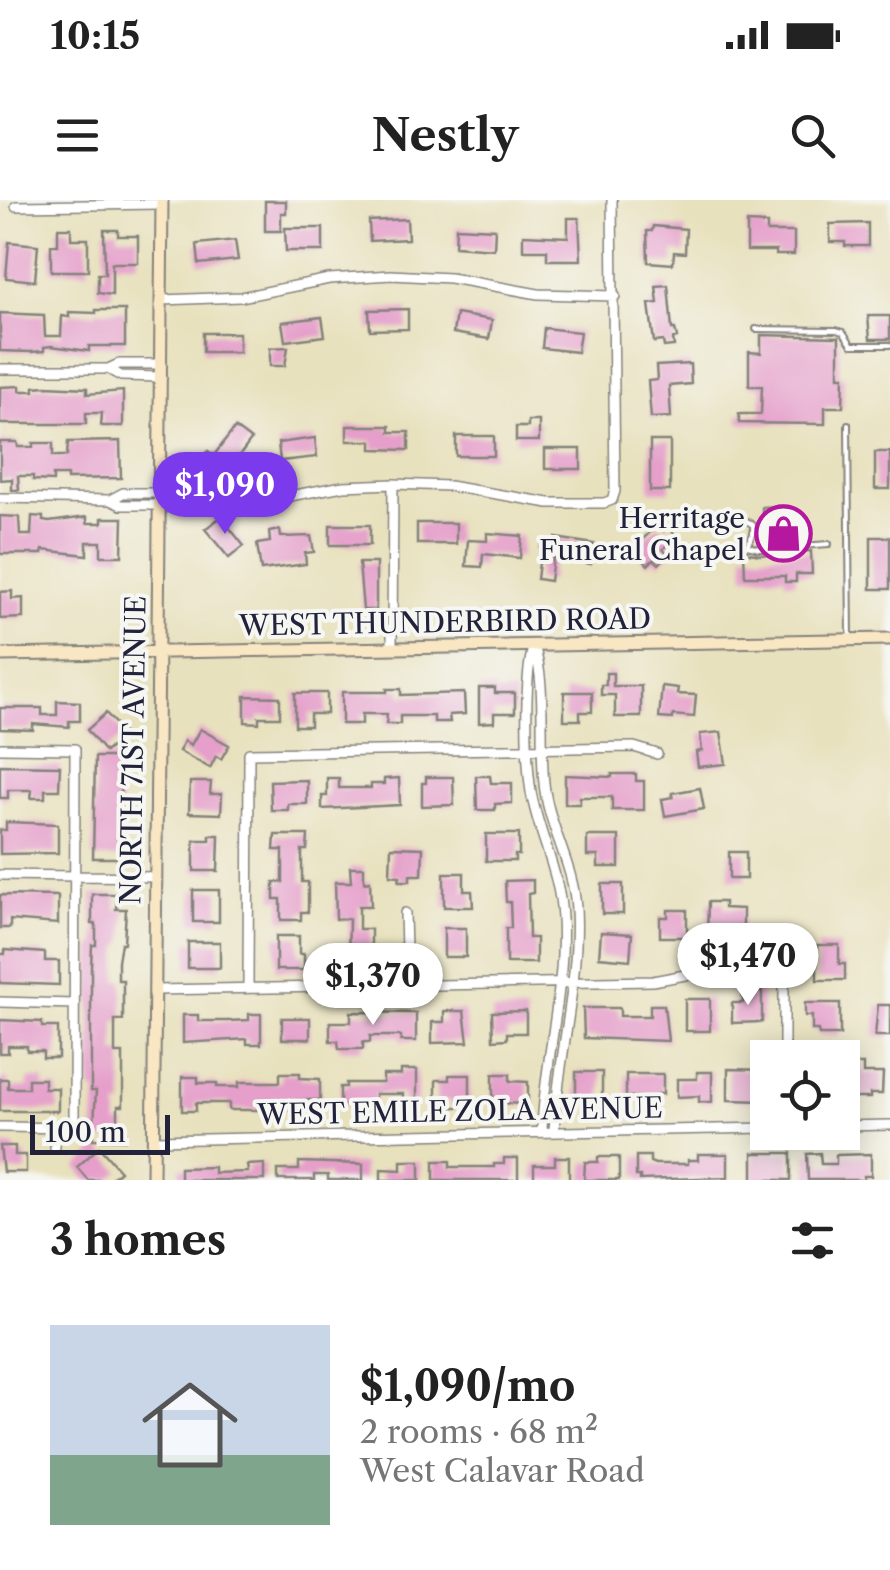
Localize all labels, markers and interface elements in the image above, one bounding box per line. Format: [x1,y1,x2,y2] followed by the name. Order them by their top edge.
[50,12,140,59] text: 10:15
[372,107,518,163] text: Nestly
[50,108,105,163] icon: menu
[785,108,840,163] icon: search
[144,452,306,537] pin: $1,090
[175,465,275,504] text: $1,090
[539,501,745,567] place label: Herritage Funeral Chapel
[754,504,814,564] shop icon: Herritage Funeral Chapel
[113,595,153,905] street label: NORTH 71ST AVENUE
[238,601,651,643] street label: WEST THUNDERBIRD ROAD
[667,923,829,1008] pin: $1,470
[699,936,797,975] text: $1,470
[292,943,454,1028] pin: $1,370
[325,956,421,995] text: $1,370
[750,1040,860,1150] map controls
[750,1040,860,1150] button: locate
[256,1090,663,1132] street label: WEST EMILE ZOLA AVENUE
[30,1110,170,1154] scale bar
[45,1115,126,1149] text: 100 m
[785,1213,840,1268] icon: filters
[50,1214,226,1266] text: 3 homes
[360,1360,576,1412] text: $1,090/mo
[130,1365,250,1485] icon: home
[360,1412,598,1451] text: 2 rooms · 68 m²
[360,1451,645,1490] text: West Calavar Road

